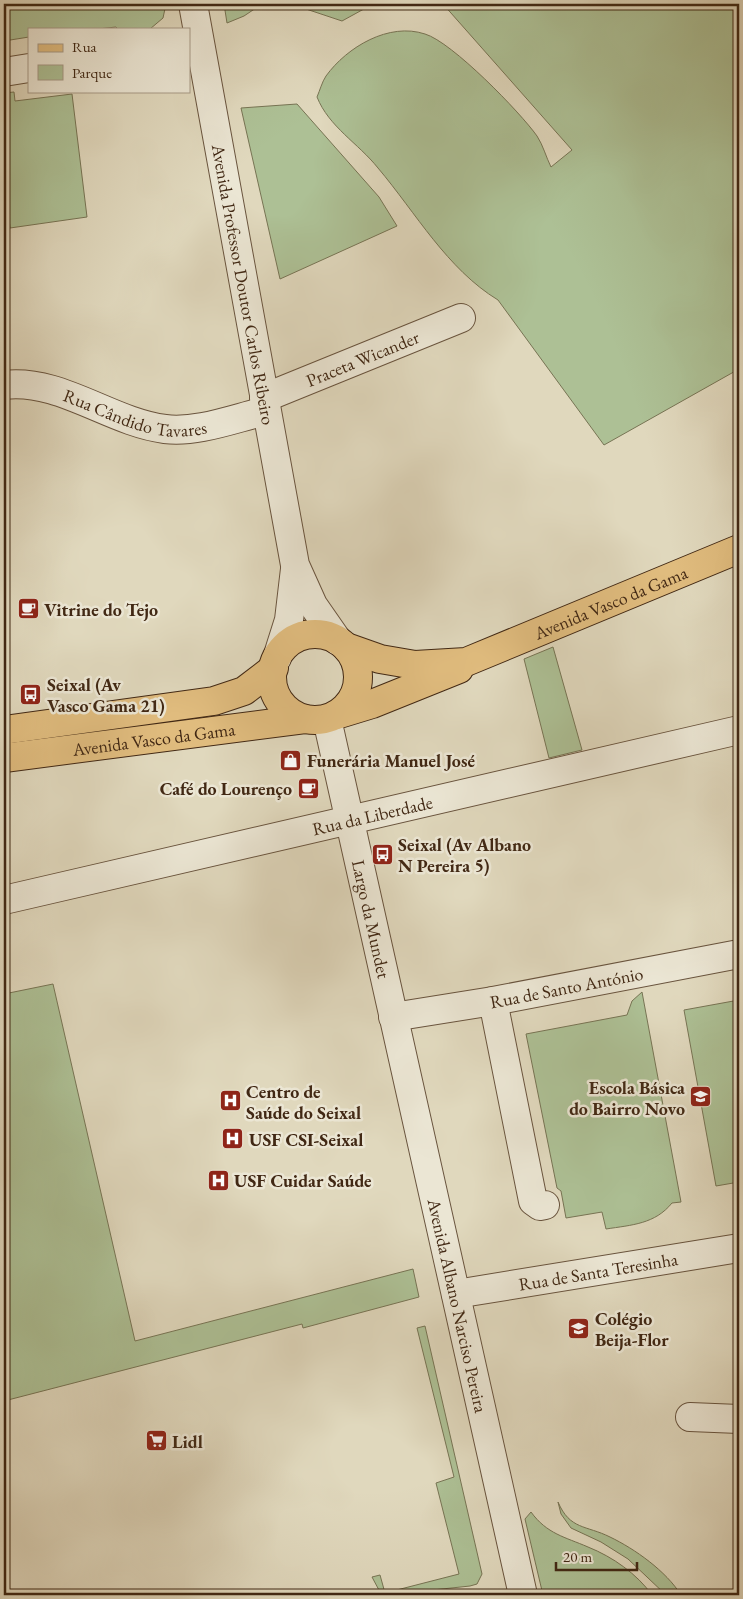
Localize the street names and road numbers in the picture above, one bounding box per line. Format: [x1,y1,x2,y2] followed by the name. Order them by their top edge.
[207,141,281,427] street label: Avenida Professor Doutor Carlos Ribeiro
[302,325,422,391] street label: Praceta Wicander
[60,383,209,441] street label: Rua Cândido Tavares
[529,560,691,645] street label: Avenida Vasco da Gama
[70,717,237,761] street label: Avenida Vasco da Gama
[310,790,435,840] street label: Rua da Liberdade
[347,857,396,981] street label: Largo da Mundet
[488,961,645,1013] street label: Rua de Santo António
[423,1195,494,1416] street label: Avenida Albano Narciso Pereira
[517,1247,680,1295] street label: Rua de Santa Teresinha

